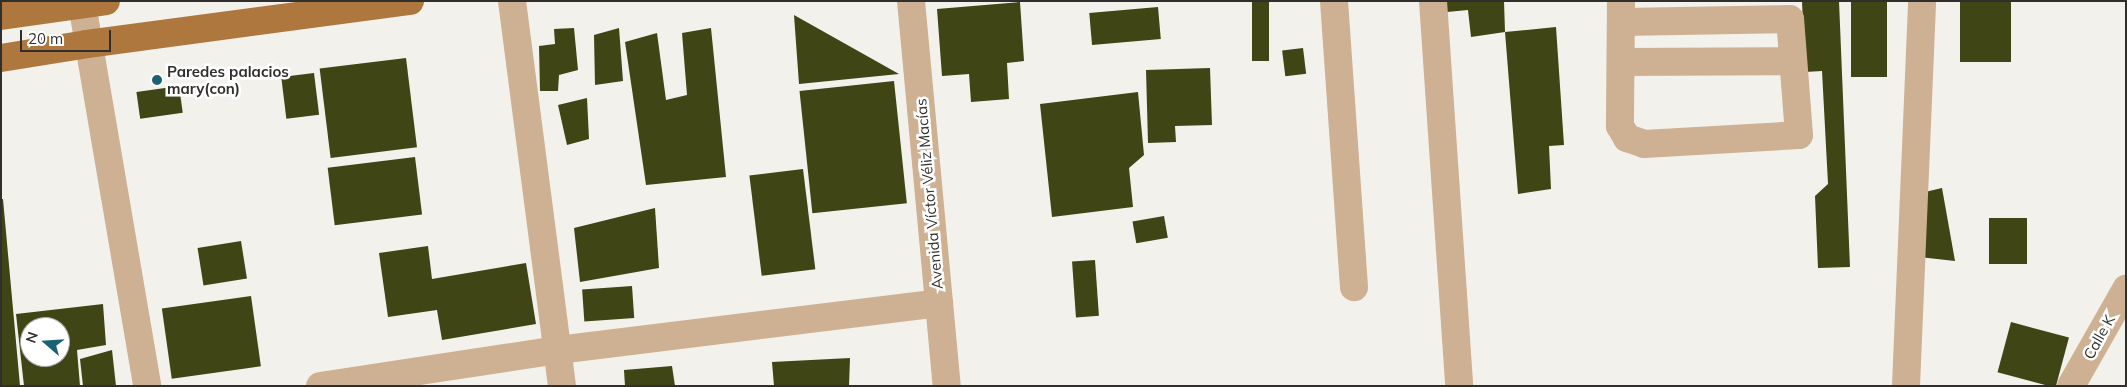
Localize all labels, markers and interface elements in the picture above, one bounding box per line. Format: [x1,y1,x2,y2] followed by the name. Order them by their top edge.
[22,20,114,52] scale bar
[28,29,63,48] text: 20 m
[167,62,289,97] place label: Paredes palacios mary(con)
[151,74,163,86] marker: Paredes palacios mary(con)
[912,98,946,290] street label: Avenida Víctor Véliz Macías
[2080,312,2118,362] street label: Calle K
[20,317,70,367] north arrow
[22,330,42,345] text: N

